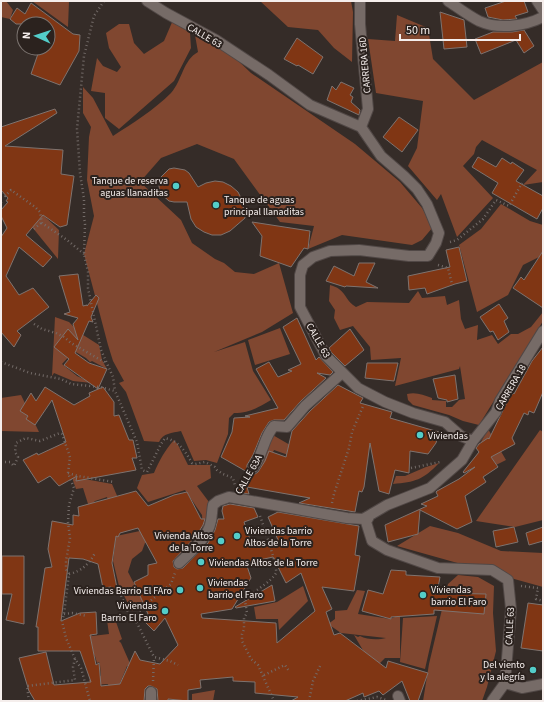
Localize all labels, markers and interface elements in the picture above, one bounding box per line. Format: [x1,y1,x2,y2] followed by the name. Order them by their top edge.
[16,16,56,56] north arrow
[400,16,520,42] scale bar
[185,20,225,51] street label: CALLE 63
[406,22,430,39] text: 50 m
[19,31,34,40] text: N
[356,36,374,94] street label: CARRERA 16D
[92,174,168,200] place label: Tanque de reserva aguas llanaditas
[171,181,181,191] marker: Tanque de reserva aguas llanaditas
[224,193,304,219] place label: Tanque de aguas principal llanaditas
[211,200,221,210] marker: Tanque de aguas principal llanaditas
[303,321,334,361] street label: CALLE 63
[492,362,530,413] street label: CARRERA 18
[428,429,468,443] place label: Viviendas
[415,430,425,440] marker: Viviendas
[232,452,266,497] street label: CALLE 63A
[245,524,312,550] place label: Viviendas barrio Altos de la Torre
[154,529,213,555] place label: Vivienda Altos de la Torre
[232,531,242,541] marker: Viviendas barrio Altos de la Torre
[216,536,226,546] marker: Vivienda Altos de la Torre
[209,556,318,570] place label: Viviendas Altos de la Torre
[196,557,206,567] marker: Viviendas Altos de la Torre
[208,576,263,602] place label: Viviendas barrio el Faro
[195,583,205,593] marker: Viviendas barrio el Faro
[431,583,487,609] place label: Viviendas barrio El Faro
[74,584,172,598] place label: Viviendas Barrio El FAro
[175,585,185,595] marker: Viviendas Barrio El FAro
[418,590,428,600] marker: Viviendas barrio El Faro
[101,599,157,625] place label: Viviendas Barrio El Faro
[160,606,170,616] marker: Viviendas Barrio El Faro
[502,607,518,645] street label: CALLE 63
[480,658,525,684] place label: Del viento y la alegría
[528,665,538,675] marker: Del viento y la alegría

